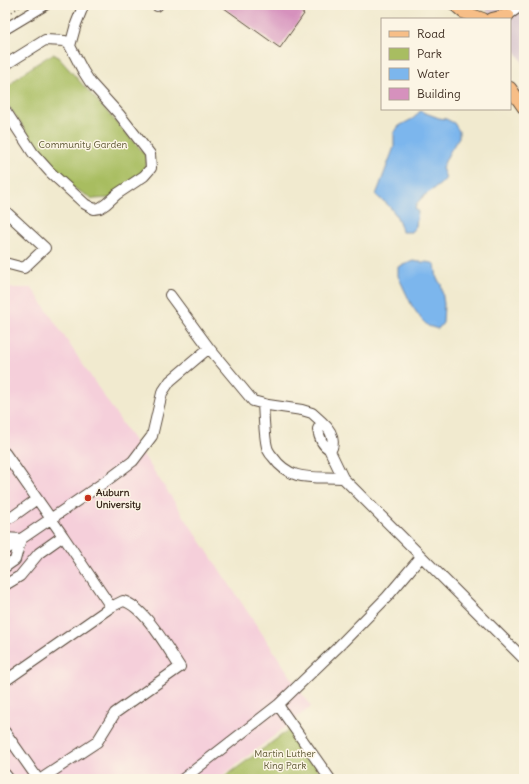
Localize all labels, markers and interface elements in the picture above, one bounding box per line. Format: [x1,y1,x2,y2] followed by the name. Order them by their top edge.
[381,18,511,110] legend
[417,26,445,41] text: Road
[417,46,442,61] text: Park
[417,66,450,81] text: Water
[417,86,461,101] text: Building
[39,138,128,151] park label: Community Garden
[96,486,141,511] place label: Auburn University
[83,493,93,503] marker: Auburn University
[254,747,316,772] park label: Martin Luther King Park

